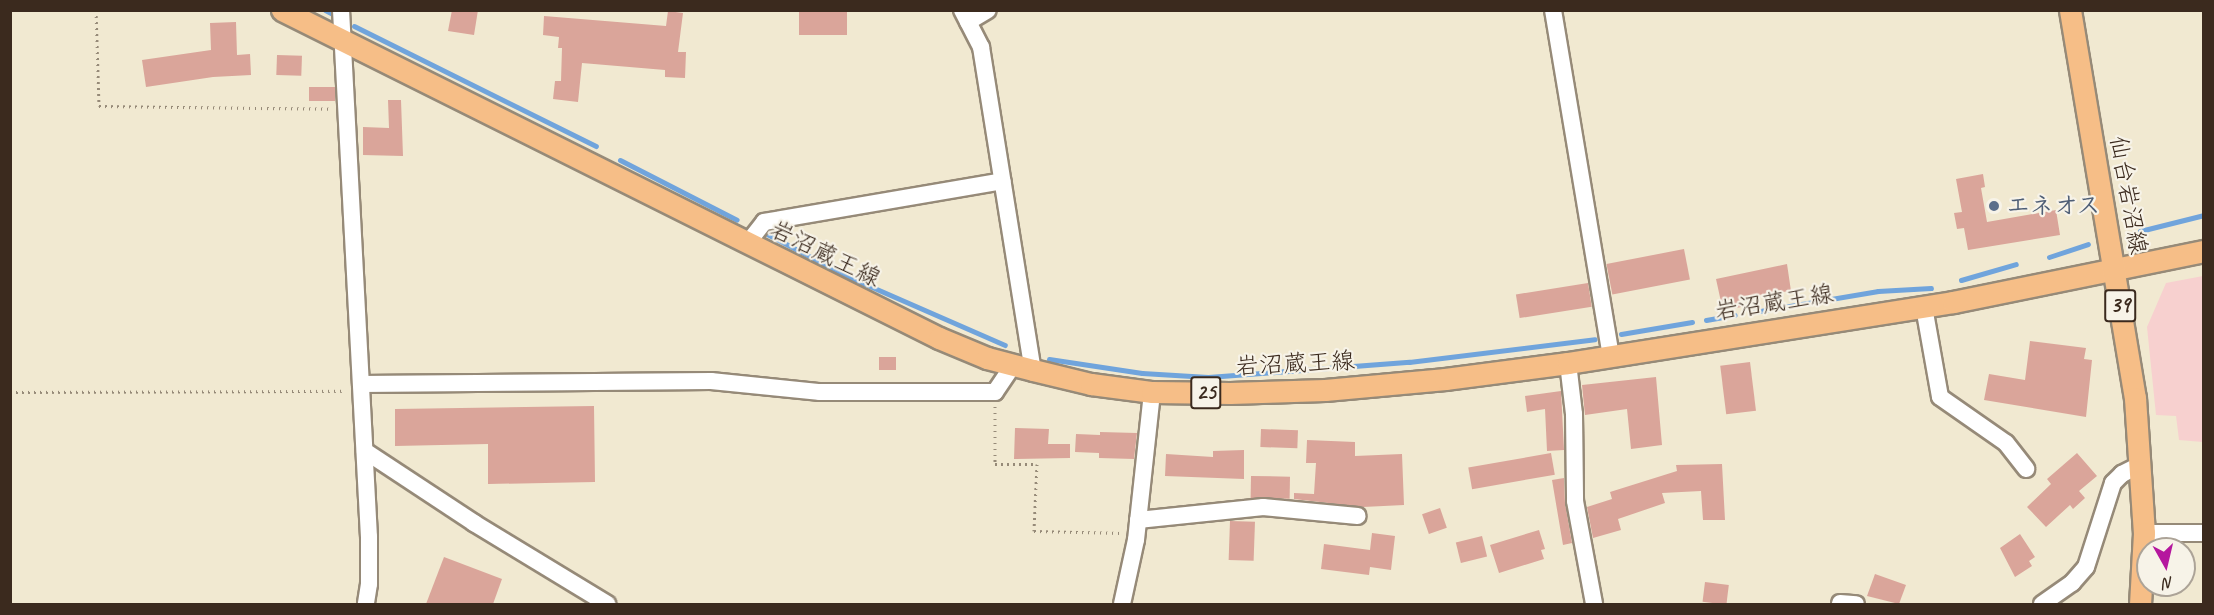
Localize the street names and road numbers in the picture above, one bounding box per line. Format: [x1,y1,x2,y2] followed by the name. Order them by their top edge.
[2103,133,2153,257] street label: 仙台岩沼線
[765,215,885,293] street label: 岩沼蔵王線
[1712,279,1836,327] street label: 岩沼蔵王線
[2104,287,2136,325] road number: 39
[1234,346,1356,382] street label: 岩沼蔵王線
[1190,374,1222,412] road number: 25

